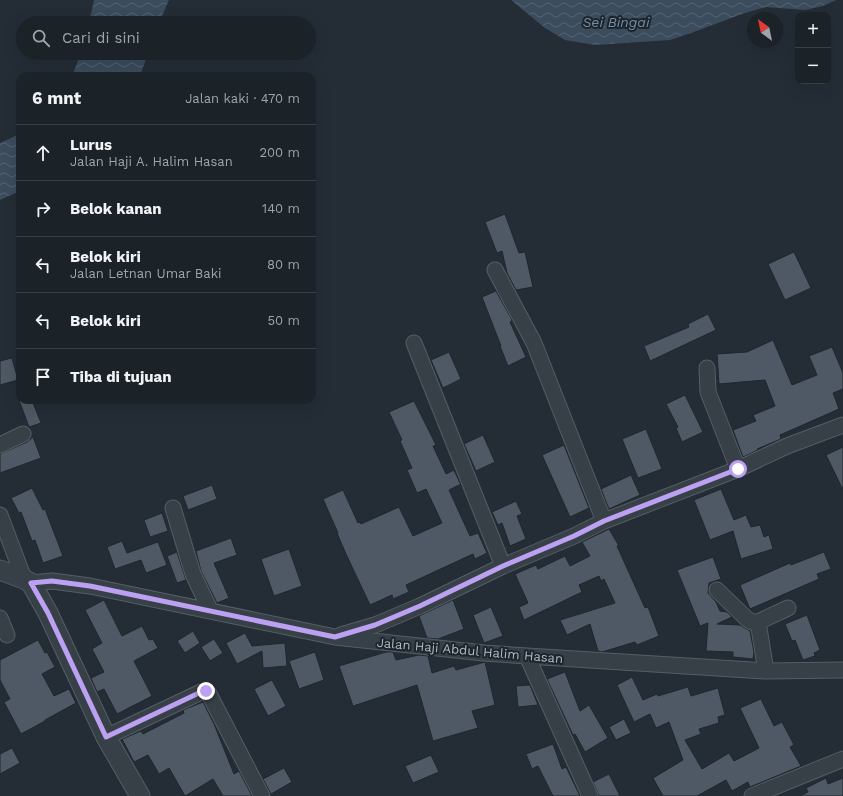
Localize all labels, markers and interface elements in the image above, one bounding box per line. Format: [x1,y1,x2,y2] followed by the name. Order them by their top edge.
[747,12,783,48] north arrow
[795,12,831,84] map controls
[795,12,831,48] button: +
[582,14,650,30] water label: Sei Bingai
[16,16,316,60] search box
[30,27,52,49] icon: search
[62,29,140,47] text: Cari di sini
[795,48,831,84] button: −
[32,88,81,108] text: 6 mnt
[185,91,300,106] text: Jalan kaki · 470 m
[70,136,112,154] text: Lurus
[32,142,54,164] icon: ahead
[259,145,300,160] text: 200 m
[70,154,233,169] text: Jalan Haji A. Halim Hasan
[32,198,54,220] icon: right
[70,200,161,218] text: Belok kanan
[262,201,300,216] text: 140 m
[70,248,141,266] text: Belok kiri
[32,254,54,276] icon: left
[267,257,300,272] text: 80 m
[70,266,222,281] text: Jalan Letnan Umar Baki
[32,310,54,332] icon: left
[70,312,141,330] text: Belok kiri
[268,313,300,328] text: 50 m
[32,366,54,388] icon: arrive
[70,368,172,386] text: Tiba di tujuan
[729,460,747,478] route start
[376,635,564,666] street label: Jalan Haji Abdul Halim Hasan
[197,682,215,700] route end

